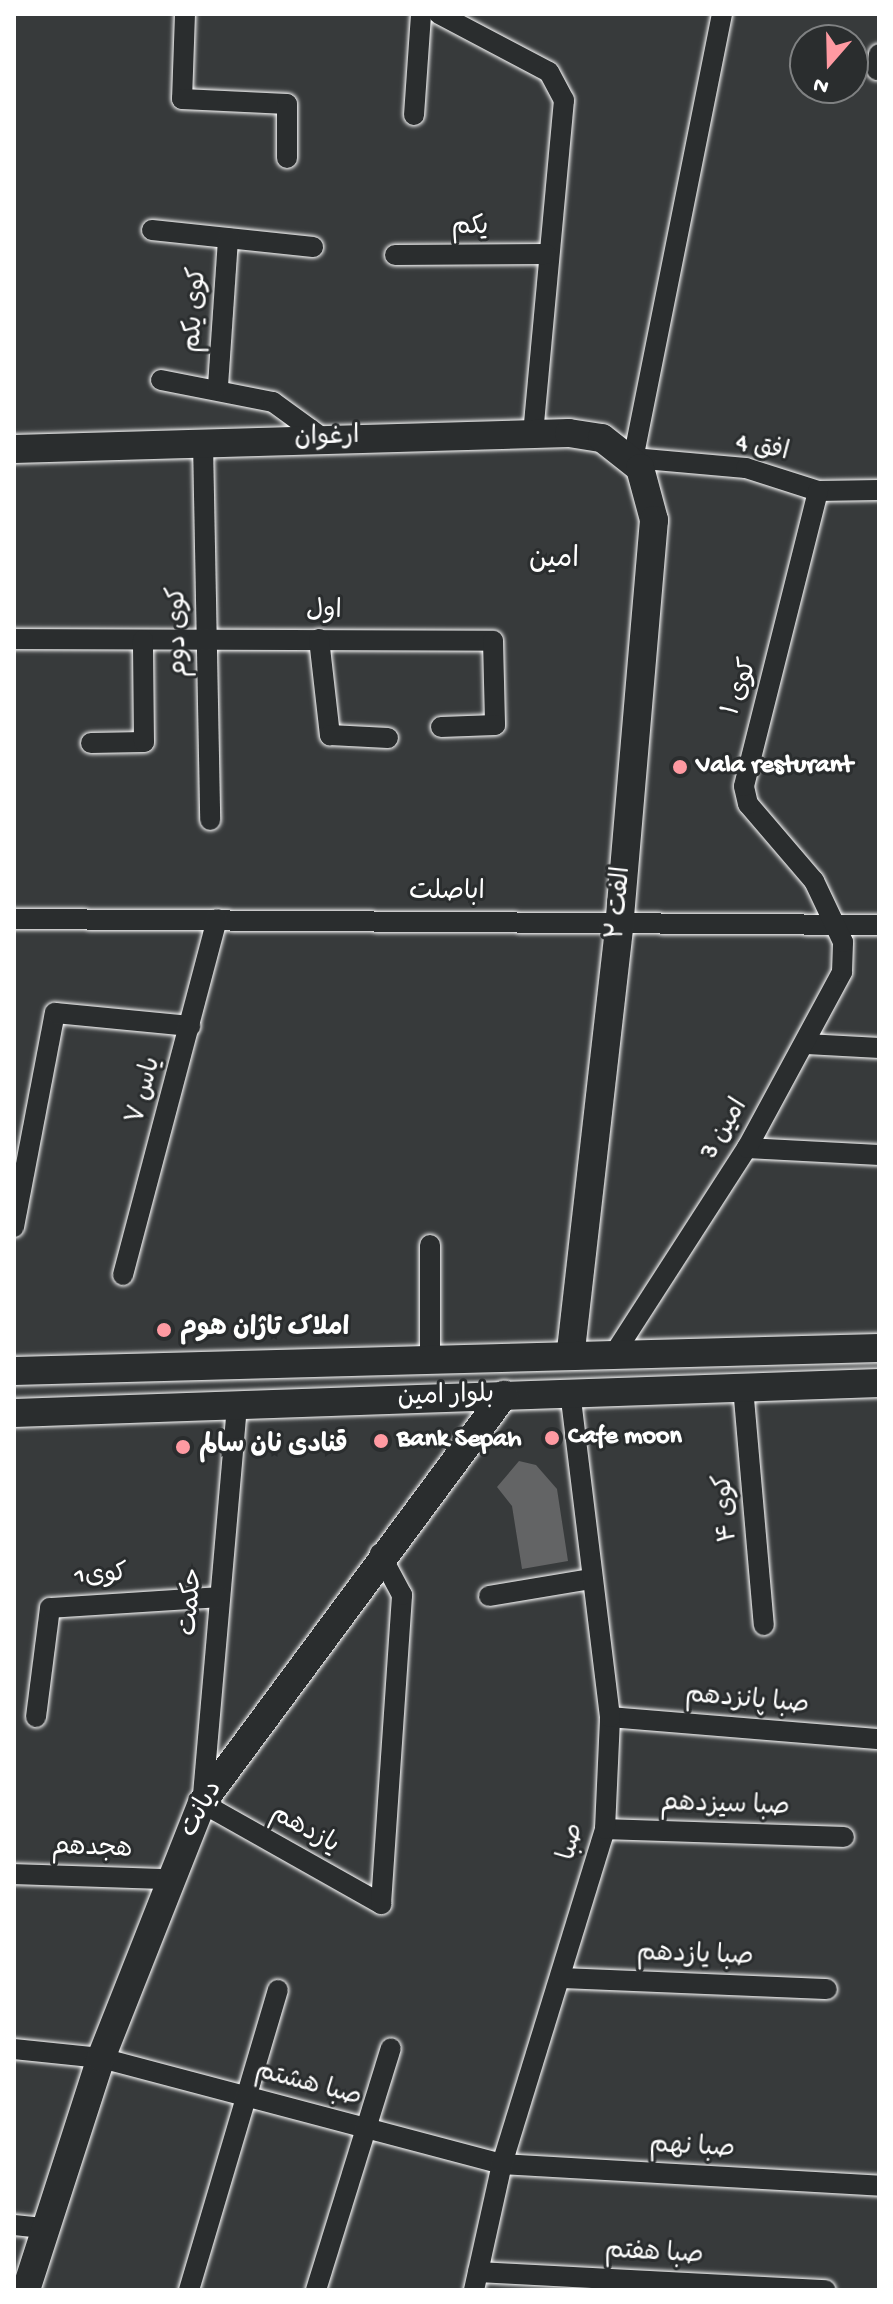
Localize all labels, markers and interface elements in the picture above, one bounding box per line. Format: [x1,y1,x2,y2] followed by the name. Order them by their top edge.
[789,24,869,104] north arrow
[810,70,833,99] text: N
[452,213,488,245] street label: یکم
[178,266,216,354] street label: کوی یکم
[294,422,360,456] street label: ارغوان
[732,428,792,470] street label: افق 4
[529,544,579,578] district label: امین
[164,586,196,678] street label: کوی دوم
[306,597,342,629] street label: اول
[717,655,767,721] street label: کوی ۱
[696,751,853,783] place label: Vala resturant
[671,758,689,776] marker: Vala resturant
[602,865,640,941] street label: الفت ۲
[409,878,485,910] street label: اباصلت
[122,1054,170,1128] street label: یاس ۷
[696,1094,756,1166] street label: امین 3
[180,1314,349,1346] place label: املاک تاژان هوم
[155,1321,173,1339] marker: املاک تاژان هوم
[397,1381,495,1415] street label: بلوار امین
[568,1422,682,1454] place label: Cafe moon
[397,1425,522,1457] place label: Bank Sepah
[543,1429,561,1447] marker: Cafe moon
[199,1431,348,1463] place label: قنادی نان سالم
[372,1432,390,1450] marker: Bank Sepah
[174,1438,192,1456] marker: قنادی نان سالم
[709,1473,747,1543] street label: کوی ۴
[74,1560,128,1594] street label: کوی1
[174,1567,212,1637] street label: حکمت
[684,1681,810,1723] street label: صبا پانزدهم
[175,1776,231,1844] street label: دیانت
[660,1789,790,1825] street label: صبا سیزدهم
[264,1800,344,1862] street label: یازدهم
[553,1820,593,1864] street label: صبا
[51,1833,133,1867] street label: هجدهم
[636,1939,754,1975] street label: صبا یازدهم
[251,2057,365,2115] street label: صبا هشتم
[648,2131,736,2167] street label: صبا نهم
[604,2237,704,2273] street label: صبا هفتم

